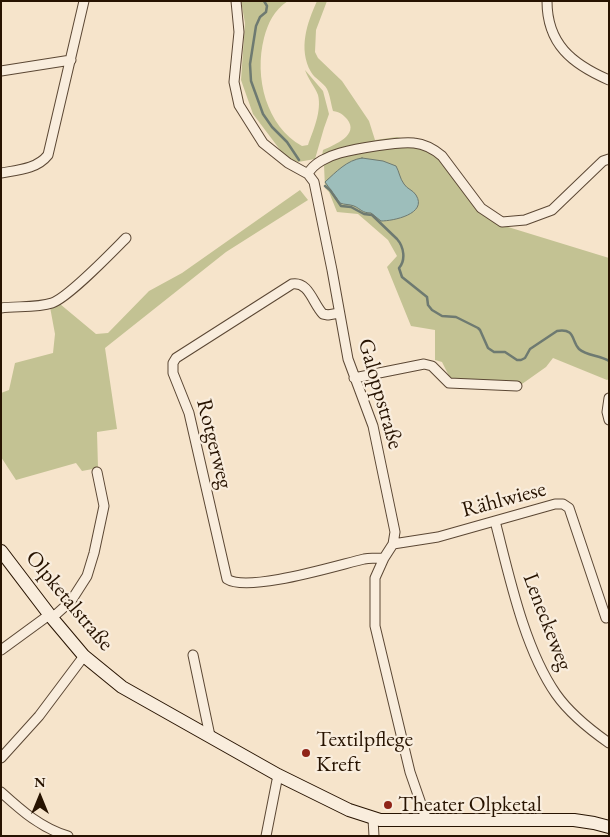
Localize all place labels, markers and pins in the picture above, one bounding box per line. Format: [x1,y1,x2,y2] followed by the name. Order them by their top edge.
[316,727,413,778] place label: Textilpflege Kreft
[300,747,312,759] marker: Textilpflege Kreft
[398,792,542,818] place label: Theater Olpketal
[382,799,394,811] marker: Theater Olpketal

